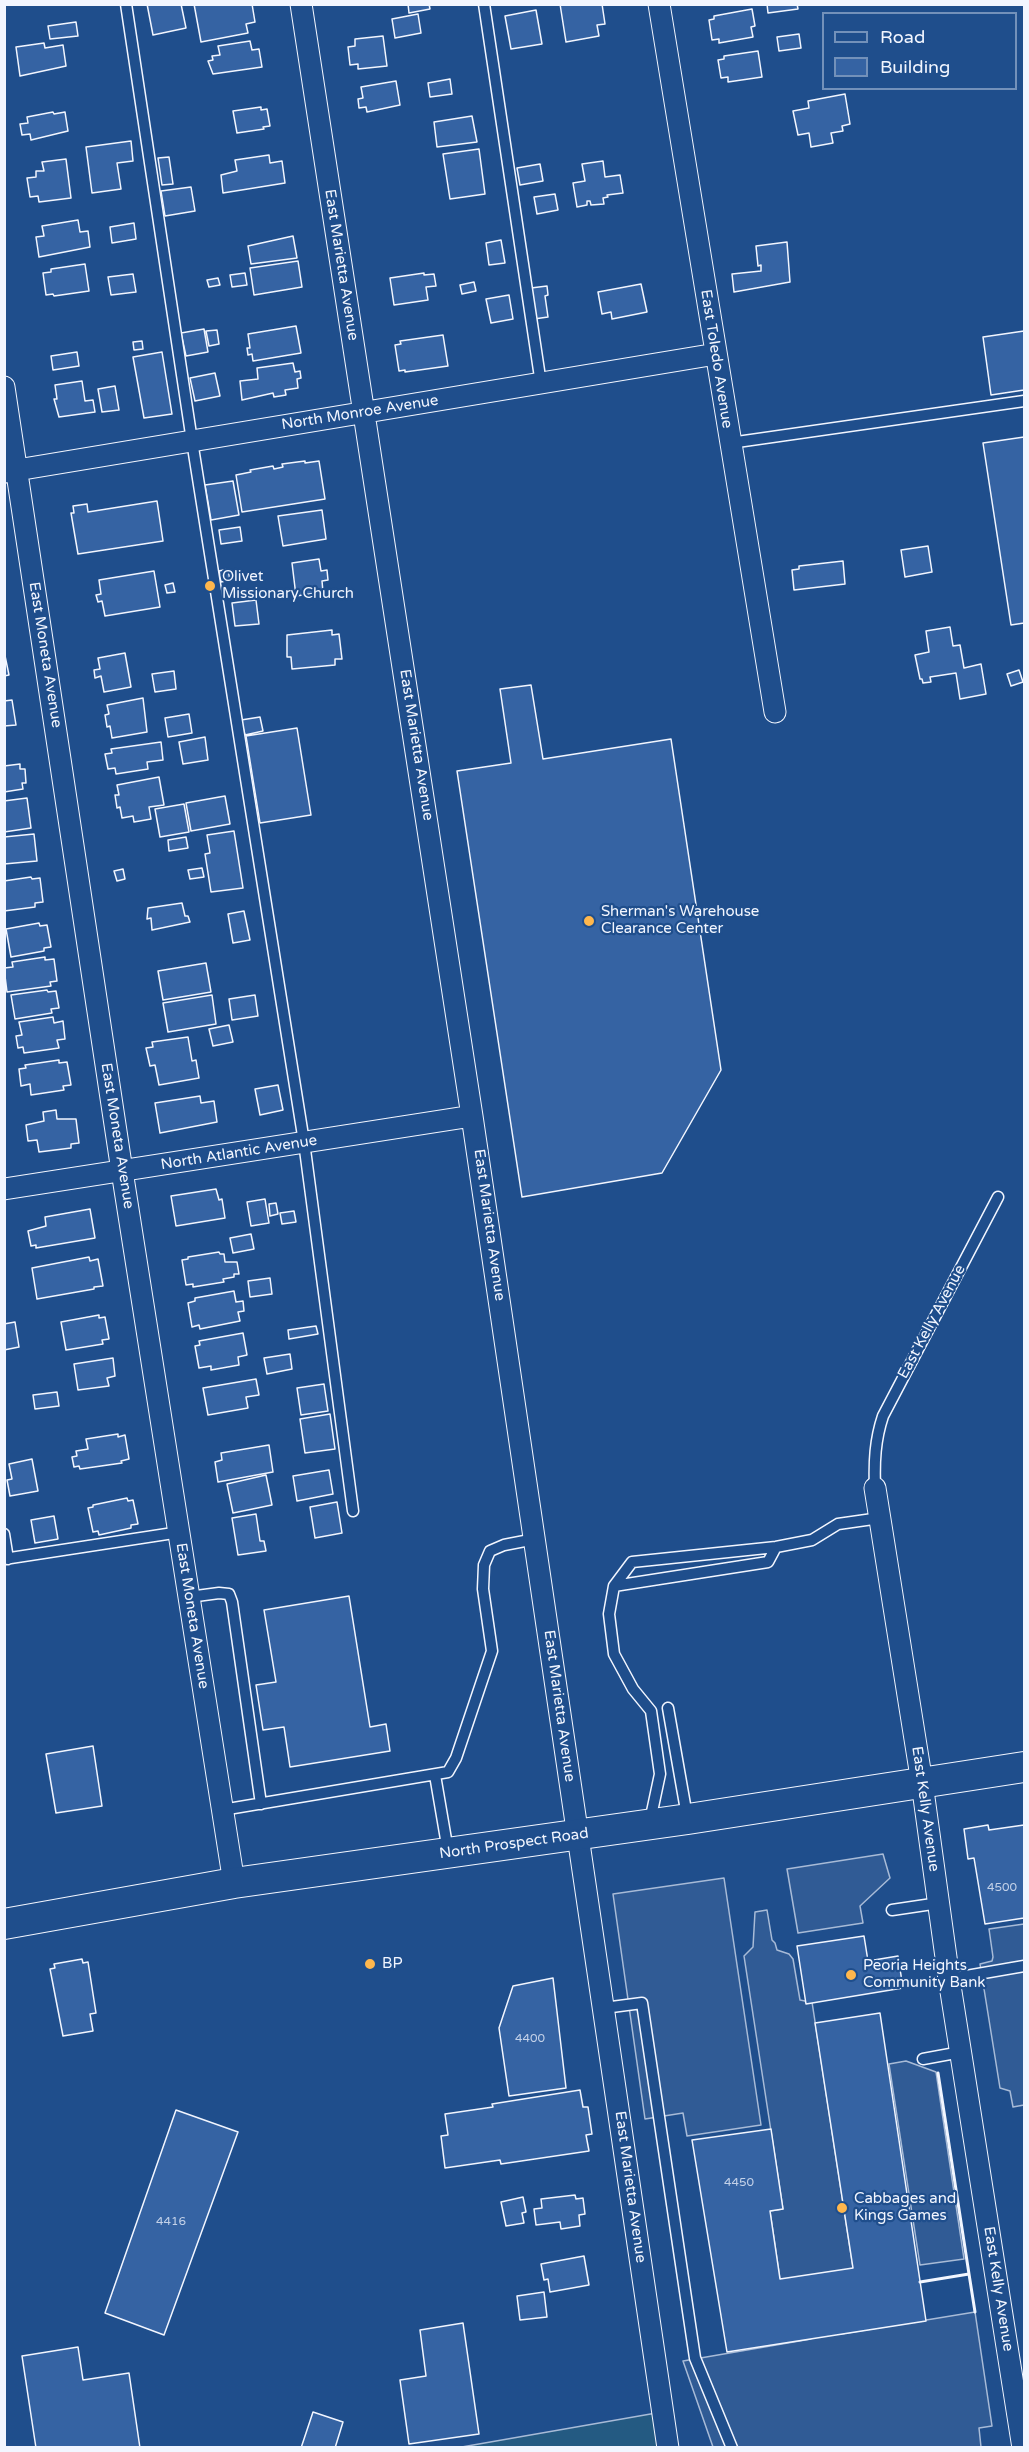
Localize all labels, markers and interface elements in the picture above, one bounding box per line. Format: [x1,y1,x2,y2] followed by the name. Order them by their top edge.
[822,12,1017,90] legend
[880,26,925,48] text: Road
[880,56,950,78] text: Building
[320,188,362,342] street label: East Marietta Avenue
[696,288,736,430] street label: East Toledo Avenue
[280,392,440,434] street label: North Monroe Avenue
[222,568,354,603] place label: Olivet Missionary Church
[203,579,217,593] marker: Olivet Missionary Church
[25,581,65,729] street label: East Moneta Avenue
[395,668,437,822] street label: East Marietta Avenue
[601,903,759,938] place label: Sherman's Warehouse Clearance Center
[582,914,596,928] marker: Sherman's Warehouse Clearance Center
[97,1062,137,1210] street label: East Moneta Avenue
[159,1132,319,1174] street label: North Atlantic Avenue
[469,1148,509,1302] street label: East Marietta Avenue
[894,1262,970,1382] street label: East Kelly Avenue
[172,1542,212,1690] street label: East Moneta Avenue
[539,1629,579,1783] street label: East Marietta Avenue
[907,1745,943,1873] street label: East Kelly Avenue
[438,1825,590,1863] street label: North Prospect Road
[987,1881,1017,1895] house number: 4500
[382,1955,402,1973] place label: BP
[363,1957,377,1971] marker: BP
[863,1957,986,1992] place label: Peoria Heights Community Bank
[844,1968,858,1982] marker: Peoria Heights Community Bank
[515,2032,545,2046] house number: 4400
[610,2110,650,2264] street label: East Marietta Avenue
[724,2176,754,2190] house number: 4450
[854,2190,956,2225] place label: Cabbages and Kings Games
[835,2201,849,2215] marker: Cabbages and Kings Games
[156,2215,186,2229] house number: 4416
[979,2225,1017,2353] street label: East Kelly Avenue

